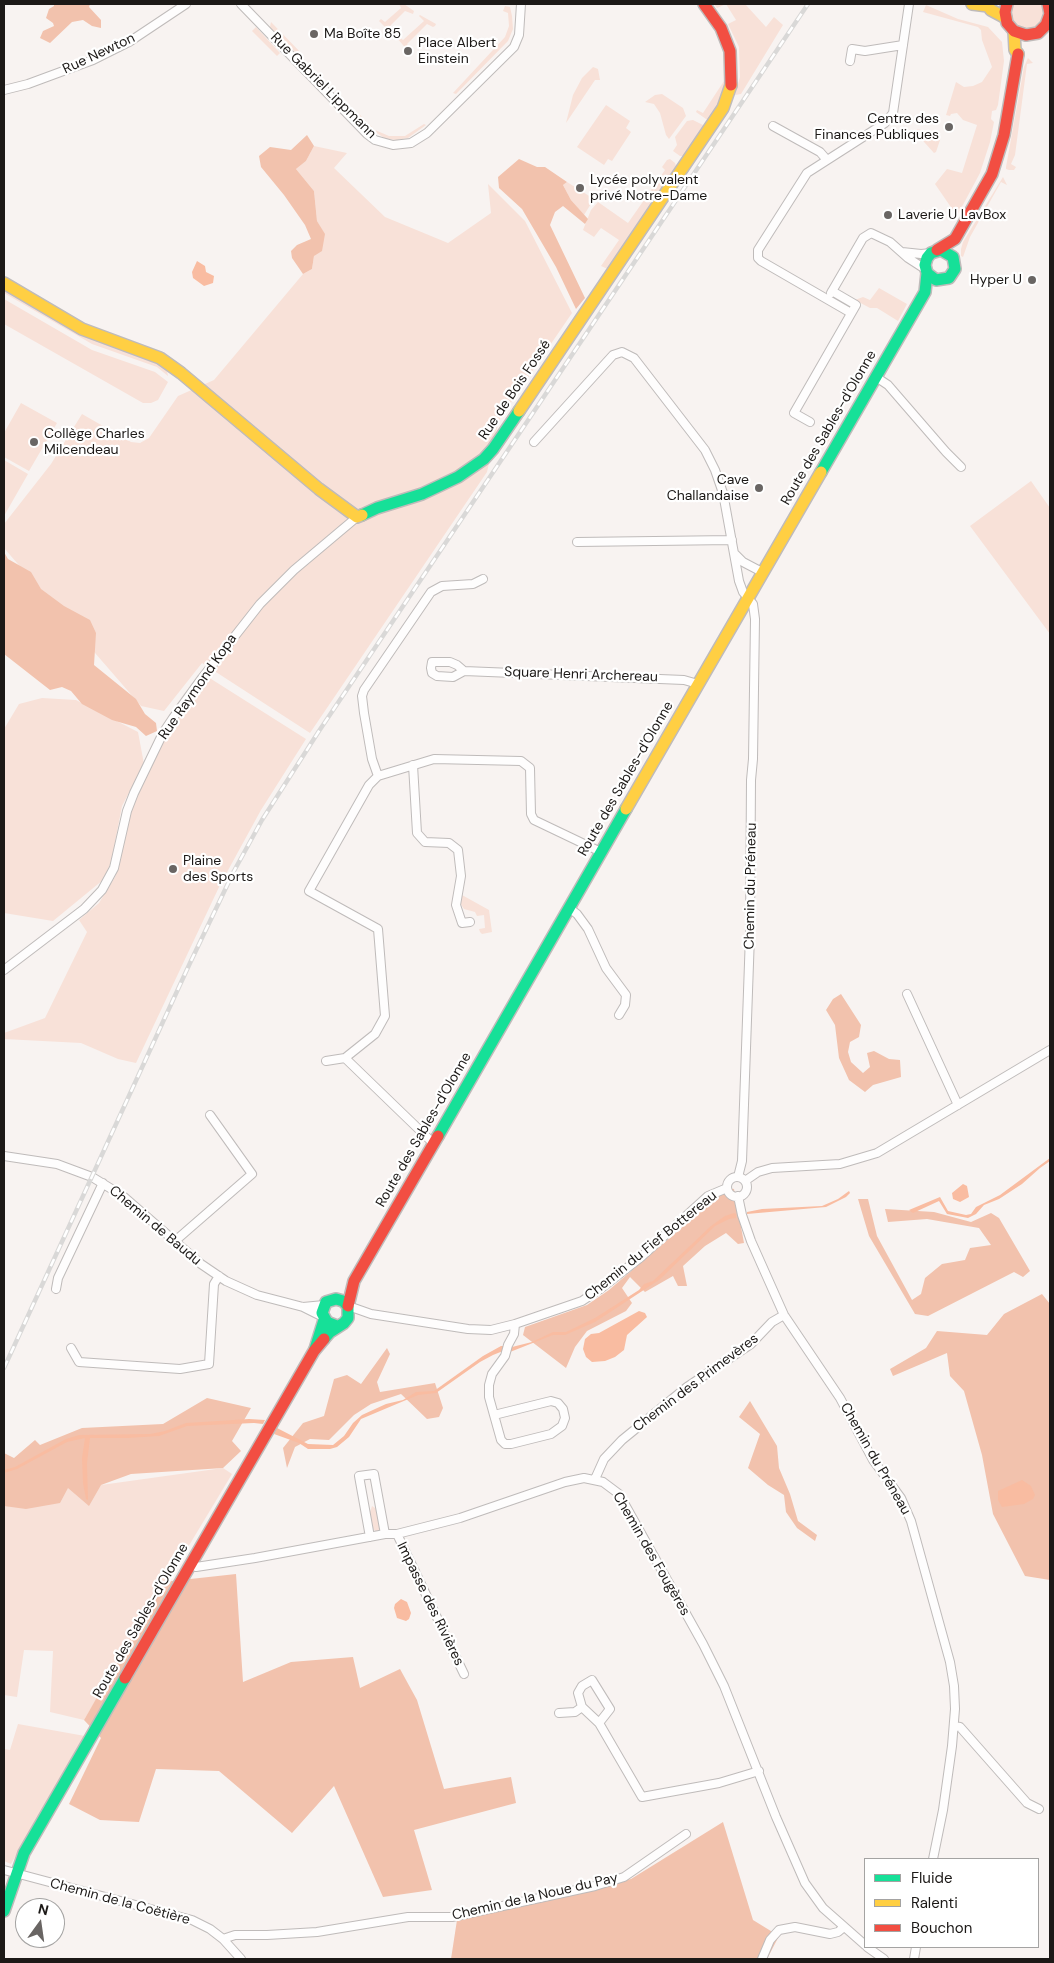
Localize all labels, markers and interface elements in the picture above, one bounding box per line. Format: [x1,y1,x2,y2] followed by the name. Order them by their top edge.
[324,26,401,42] place label: Ma Boîte 85
[308,28,320,40] marker: Ma Boîte 85
[60,30,138,78] street label: Rue Newton
[267,30,379,142] street label: Rue Gabriel Lippmann
[418,35,496,68] place label: Place Albert Einstein
[402,45,414,57] marker: Place Albert Einstein
[815,111,939,144] place label: Centre des Finances Publiques
[943,121,955,133] marker: Centre des Finances Publiques
[590,172,707,204] place label: Lycée polyvalent privé Notre-Dame
[574,182,586,194] marker: Lycée polyvalent privé Notre-Dame
[898,207,1006,223] place label: Laverie U LavBox
[882,209,894,221] marker: Laverie U LavBox
[970,272,1022,288] place label: Hyper U
[1026,274,1038,286] marker: Hyper U
[475,337,555,443] street label: Rue de Bois Fossé
[778,348,880,508] street label: Route des Sables-d'Olonne
[44,426,145,458] place label: Collège Charles Milcendeau
[28,436,40,448] marker: Collège Charles Milcendeau
[667,472,749,504] place label: Cave Challandaise
[753,482,765,494] marker: Cave Challandaise
[155,631,241,743] street label: Rue Raymond Kopa
[504,664,658,686] street label: Square Henri Archereau
[575,699,677,859] street label: Route des Sables-d'Olonne
[741,822,761,950] street label: Chemin du Préneau
[183,853,253,886] place label: Plaine des Sports
[167,863,179,875] marker: Plaine des Sports
[373,1050,475,1210] street label: Route des Sables-d'Olonne
[106,1183,204,1269] street label: Chemin de Baudu
[582,1188,720,1304] street label: Chemin du Fief Bottereau
[630,1330,762,1436] street label: Chemin des Primevères
[836,1400,914,1518] street label: Chemin du Préneau
[609,1489,693,1619] street label: Chemin des Fougères
[393,1539,467,1669] street label: Impasse des Rivières
[90,1541,192,1701] street label: Route des Sables-d'Olonne
[864,1858,1039,1948] legend
[911,1868,953,1888] text: Fluide
[450,1870,620,1924] street label: Chemin de la Noue du Pay
[48,1875,192,1929] street label: Chemin de la Coëtière
[911,1893,958,1913] text: Ralenti
[15,1898,65,1948] north arrow
[36,1899,51,1919] text: N
[911,1918,972,1938] text: Bouchon

